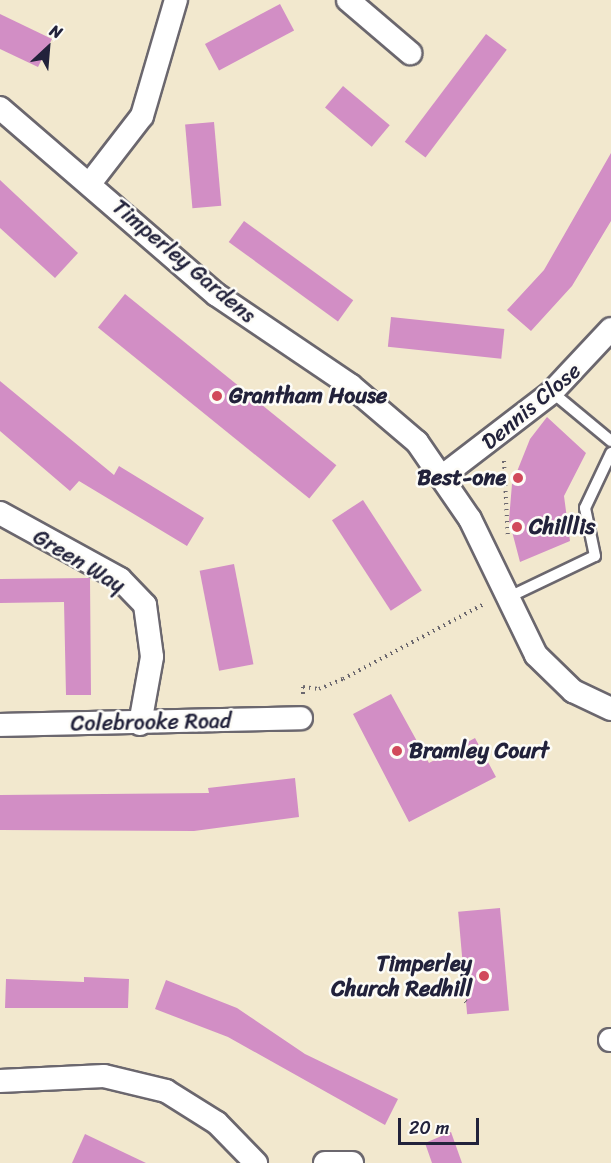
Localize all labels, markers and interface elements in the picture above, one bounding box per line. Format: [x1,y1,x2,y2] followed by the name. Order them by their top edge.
[45,16,67,47] text: N
[18,18,78,78] north arrow
[107,193,261,329] street label: Timperley Gardens
[476,357,586,455] street label: Dennis Close
[229,383,388,409] place label: Grantham House
[210,389,224,403] marker: Grantham House
[417,465,506,491] place label: Best-one
[511,471,525,485] marker: Best-one
[529,514,595,540] place label: Chilllis
[510,520,524,534] marker: Chilllis
[28,523,130,599] street label: Green Way
[70,707,232,737] street label: Colebrooke Road
[409,738,550,764] place label: Bramley Court
[390,744,404,758] marker: Bramley Court
[331,950,472,1002] place label: Timperley Church Redhill
[477,969,491,983] marker: Timperley Church Redhill
[401,1106,482,1144] scale bar
[409,1112,449,1144] text: 20 m

